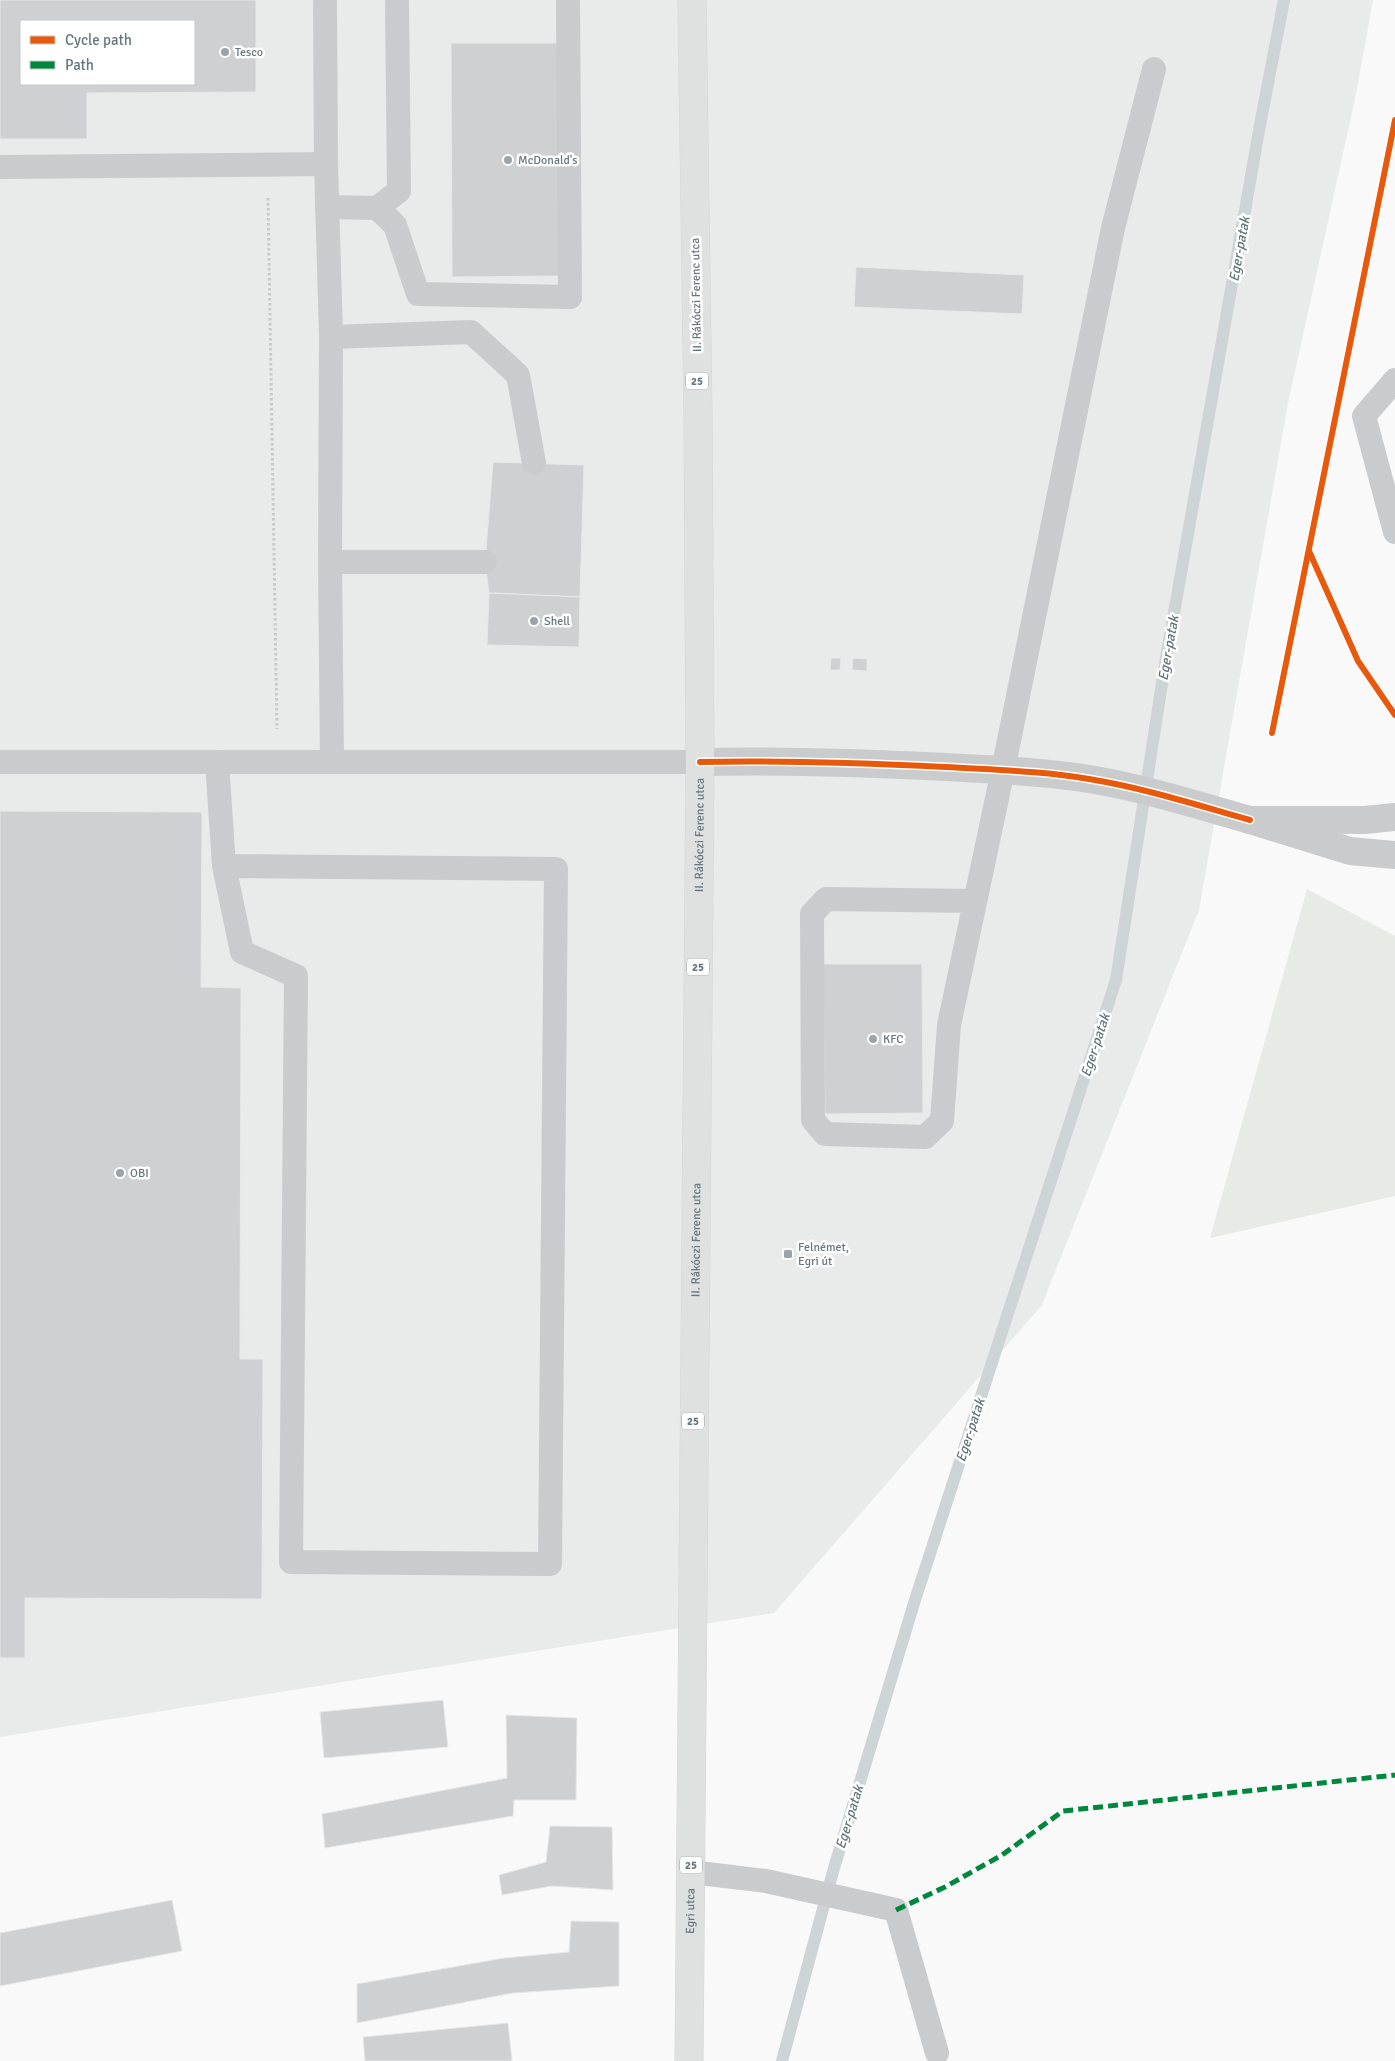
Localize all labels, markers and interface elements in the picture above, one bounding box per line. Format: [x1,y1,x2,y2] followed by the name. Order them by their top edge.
[20,20,195,85] legend
[65,31,132,49] text: Cycle path
[235,45,263,60] place label: Tesco
[219,46,231,58] marker: Tesco
[65,56,94,74] text: Path
[518,153,578,168] place label: McDonald's
[502,154,514,166] marker: McDonald's
[1225,213,1254,283] water label: Eger-patak
[688,238,705,352] street label: II. Rákóczi Ferenc utca
[686,372,708,390] road number: 25
[1154,612,1183,682] water label: Eger-patak
[544,614,571,629] place label: Shell
[528,615,540,627] marker: Shell
[692,778,708,892] street label: II. Rákóczi Ferenc utca
[687,959,709,976] road number: 25
[1077,1009,1114,1079] water label: Eger-patak
[883,1032,904,1047] place label: KFC
[867,1033,879,1045] marker: KFC
[130,1166,149,1181] place label: OBI
[114,1167,126,1179] marker: OBI
[688,1183,704,1297] street label: II. Rákóczi Ferenc utca
[798,1240,849,1269] place label: Felnémet, Egri út
[782,1248,794,1260] marker: Felnémet, Egri út
[952,1394,989,1464] water label: Eger-patak
[682,1412,704,1430] road number: 25
[832,1781,868,1851] water label: Eger-patak
[680,1856,702,1874] road number: 25
[683,1888,698,1934] street label: Egri utca

